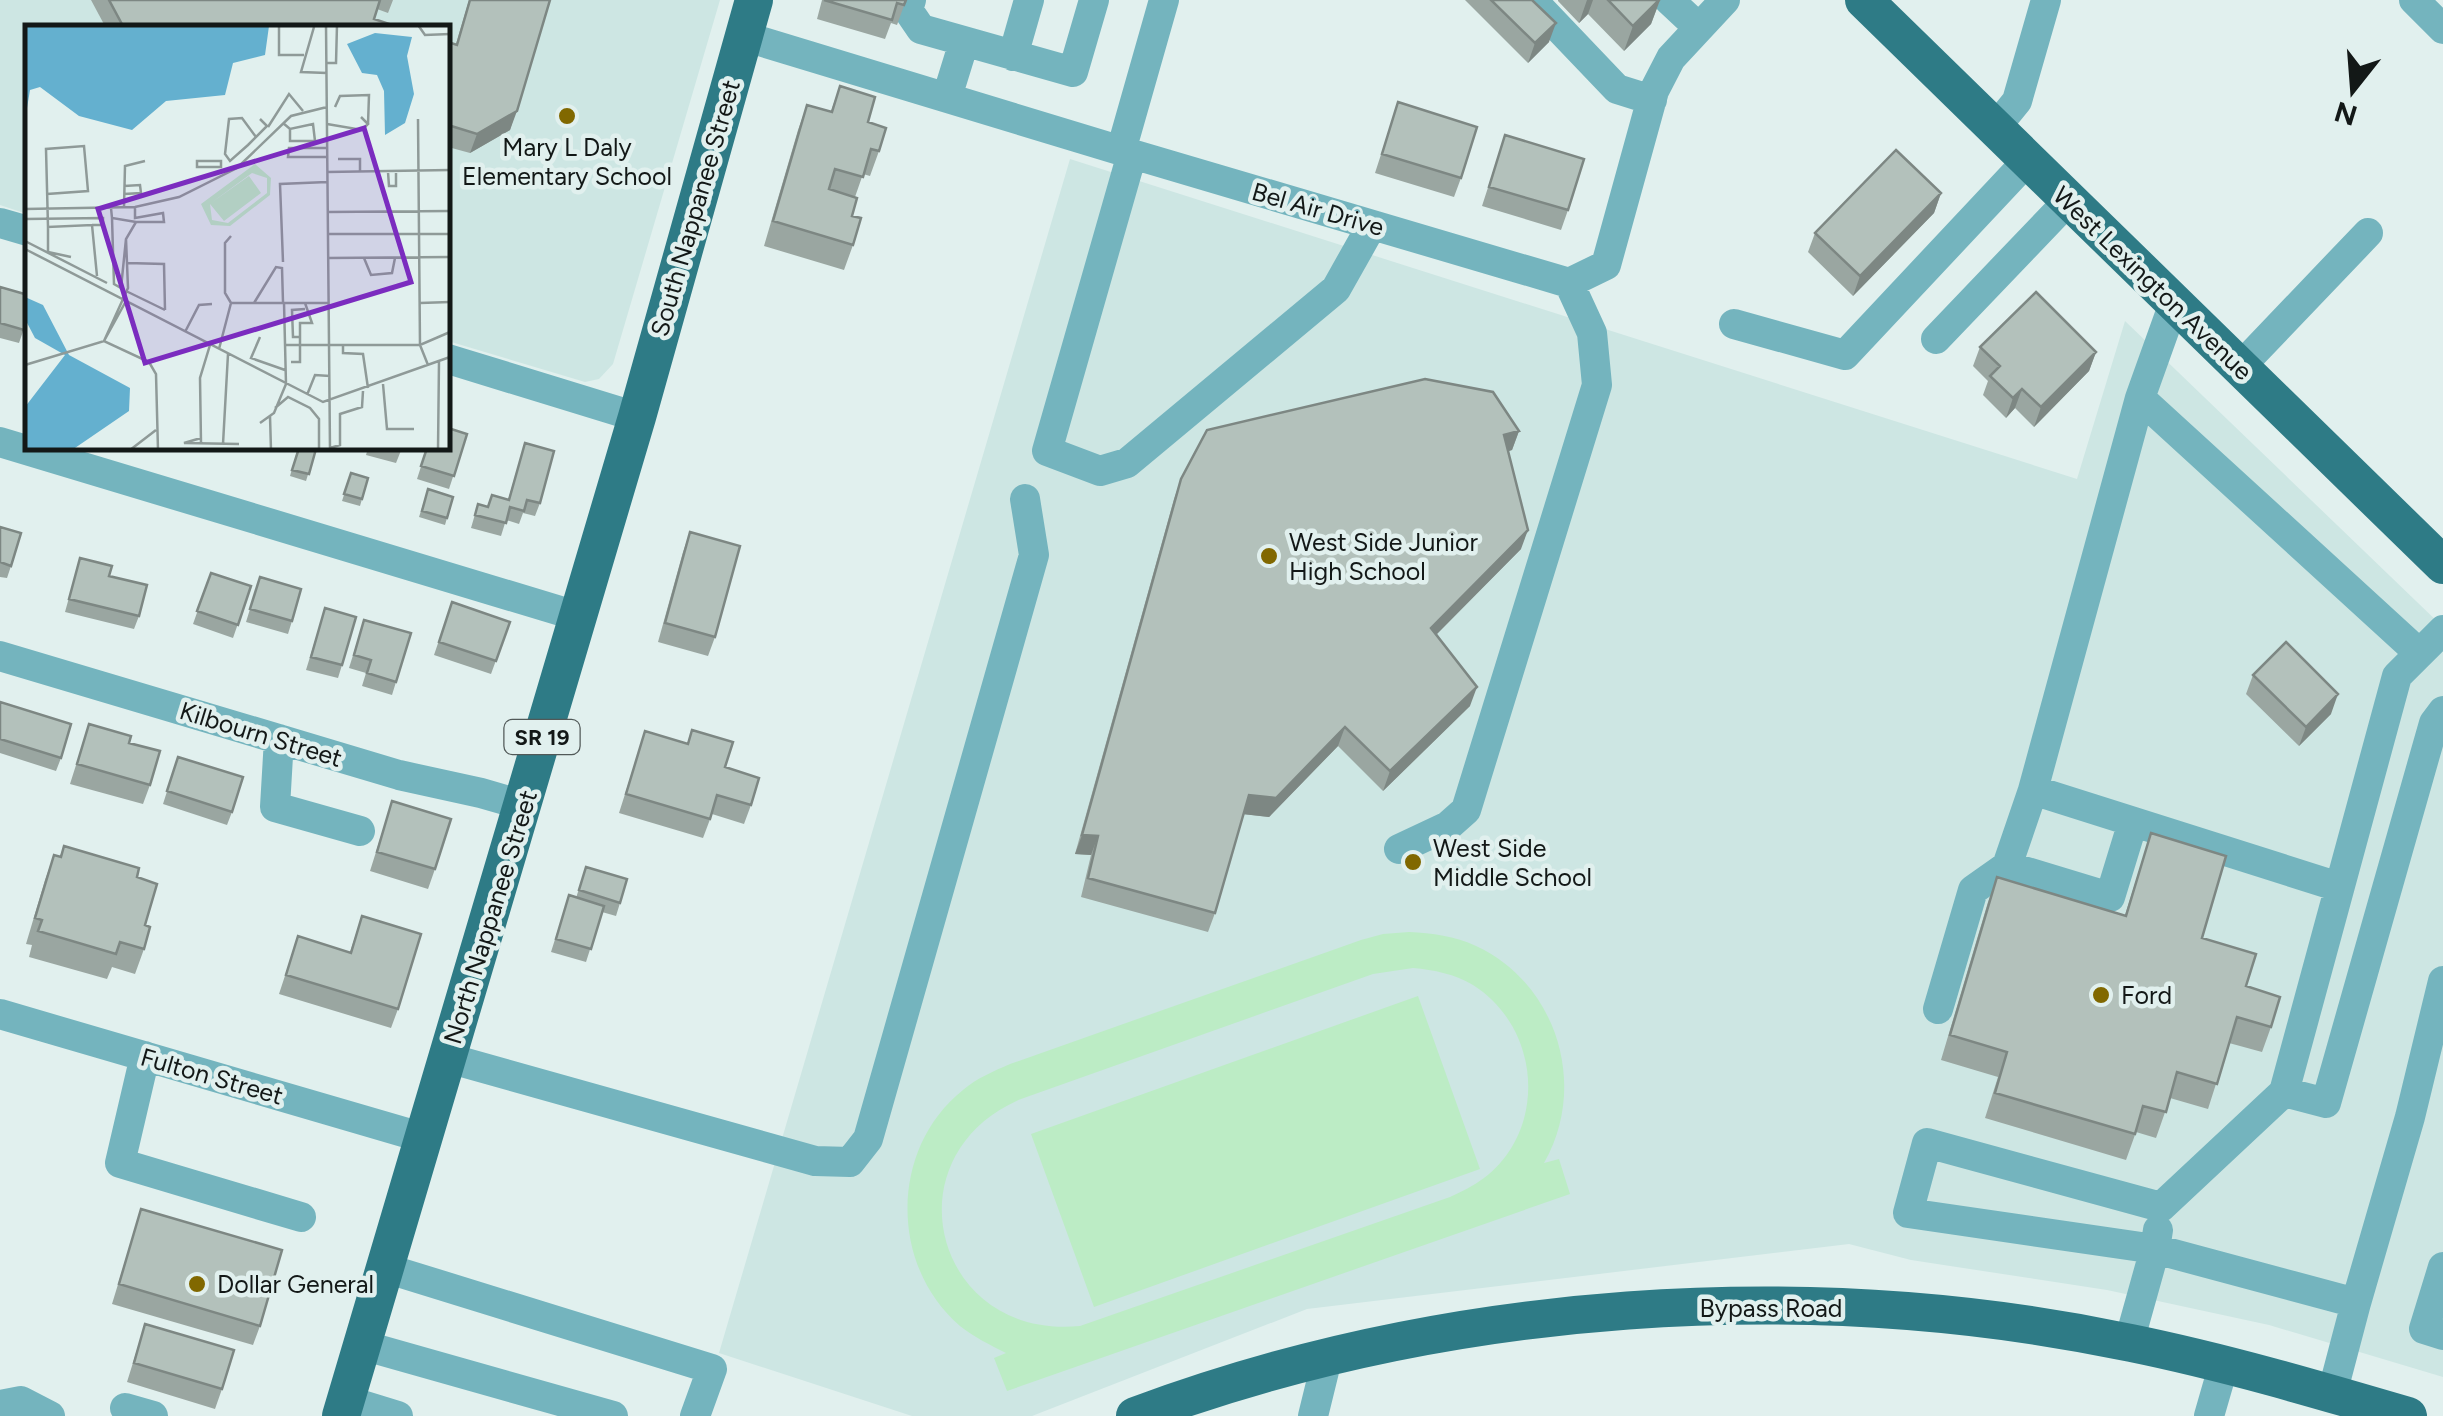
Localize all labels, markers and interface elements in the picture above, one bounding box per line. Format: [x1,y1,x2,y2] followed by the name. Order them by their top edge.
[25,25,450,450] inset map
[2303,40,2403,140] north arrow
[644,76,746,340] street label: South Nappanee Street
[2330,94,2361,133] text: N
[556,105,578,127] marker: Mary L Daly Elementary School
[462,132,672,191] place label: Mary L Daly Elementary School
[1249,176,1387,242] street label: Bel Air Drive
[2047,180,2259,386] street label: West Lexington Avenue
[1289,527,1479,586] place label: West Side Junior High School
[1258,545,1280,567] marker: West Side Junior High School
[176,695,346,773] street label: Kilbourn Street
[504,720,580,754] road number: SR 19
[437,787,543,1047] street label: North Nappanee Street
[1433,833,1592,892] place label: West Side Middle School
[1402,851,1424,873] marker: West Side Middle School
[2121,980,2172,1010] place label: Ford
[2090,984,2112,1006] marker: Ford
[137,1041,287,1111] street label: Fulton Street
[217,1269,374,1299] place label: Dollar General
[186,1273,208,1295] marker: Dollar General
[1700,1293,1842,1323] street label: Bypass Road

